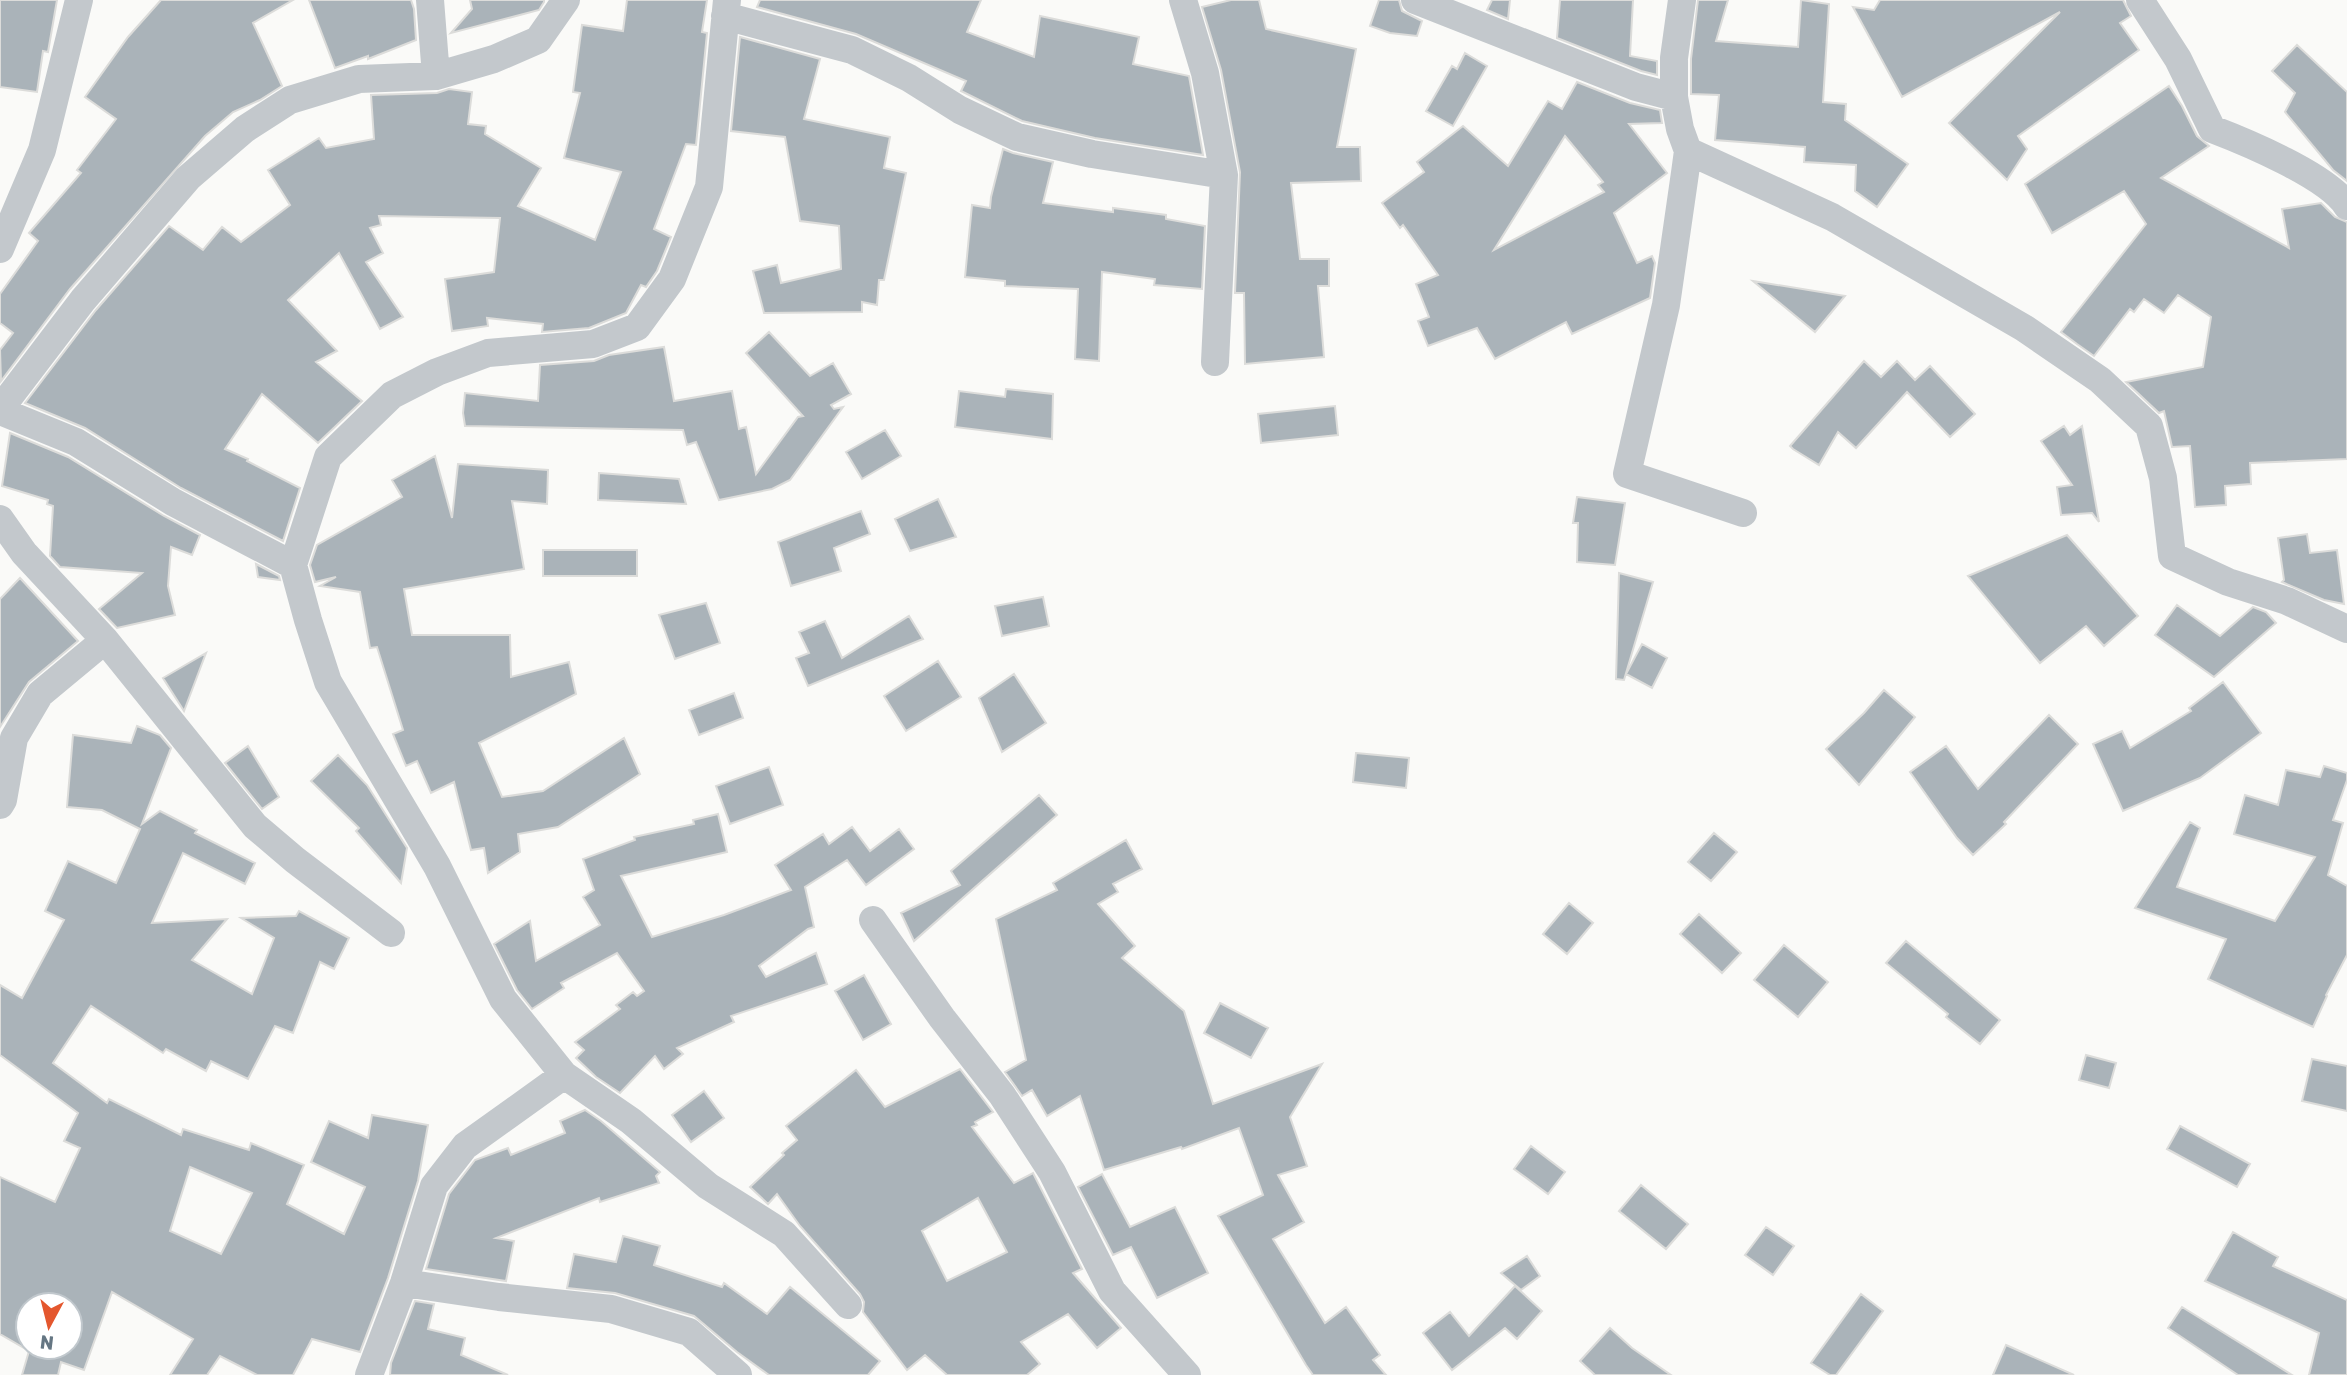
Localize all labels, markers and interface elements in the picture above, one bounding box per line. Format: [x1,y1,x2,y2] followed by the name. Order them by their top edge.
[14,1291,84,1361] north arrow
[39,1330,55,1355] text: N

